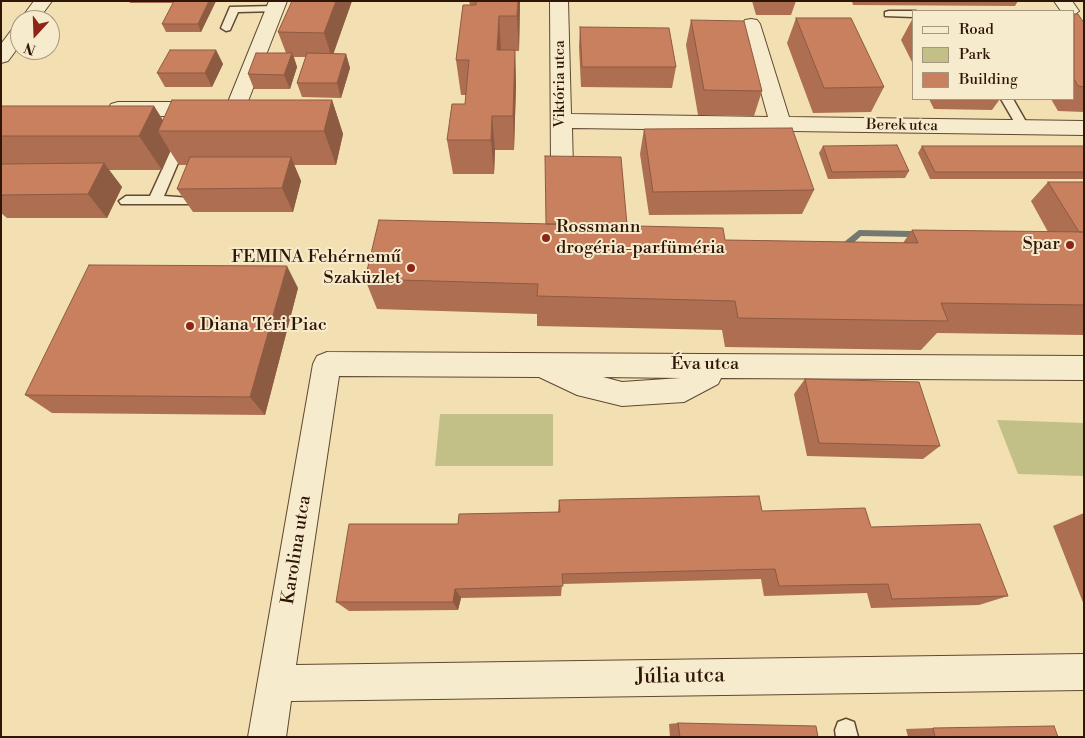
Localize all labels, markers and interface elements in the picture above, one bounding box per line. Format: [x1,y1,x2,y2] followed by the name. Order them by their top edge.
[10,10,60,60] north arrow
[912,10,1075,100] legend
[959,20,994,39] text: Road
[22,38,39,59] text: N
[551,40,569,128] street label: Viktória utca
[959,45,990,64] text: Park
[959,70,1018,89] text: Building
[866,116,938,136] street label: Berek utca
[556,217,725,260] place label: Rossmann drogéria-parfüméria
[540,232,552,244] marker: Rossmann drogéria-parfüméria
[1022,234,1060,256] place label: Spar
[1064,239,1076,251] marker: Spar
[231,247,401,290] place label: FEMINA Fehérnemű Szaküzlet
[405,262,417,274] marker: FEMINA Fehérnemű Szaküzlet
[200,315,327,337] place label: Diana Téri Piac
[184,320,196,332] marker: Diana Téri Piac
[671,354,739,376] street label: Éva utca
[278,494,316,606] street label: Karolina utca
[635,664,725,690] street label: Júlia utca

